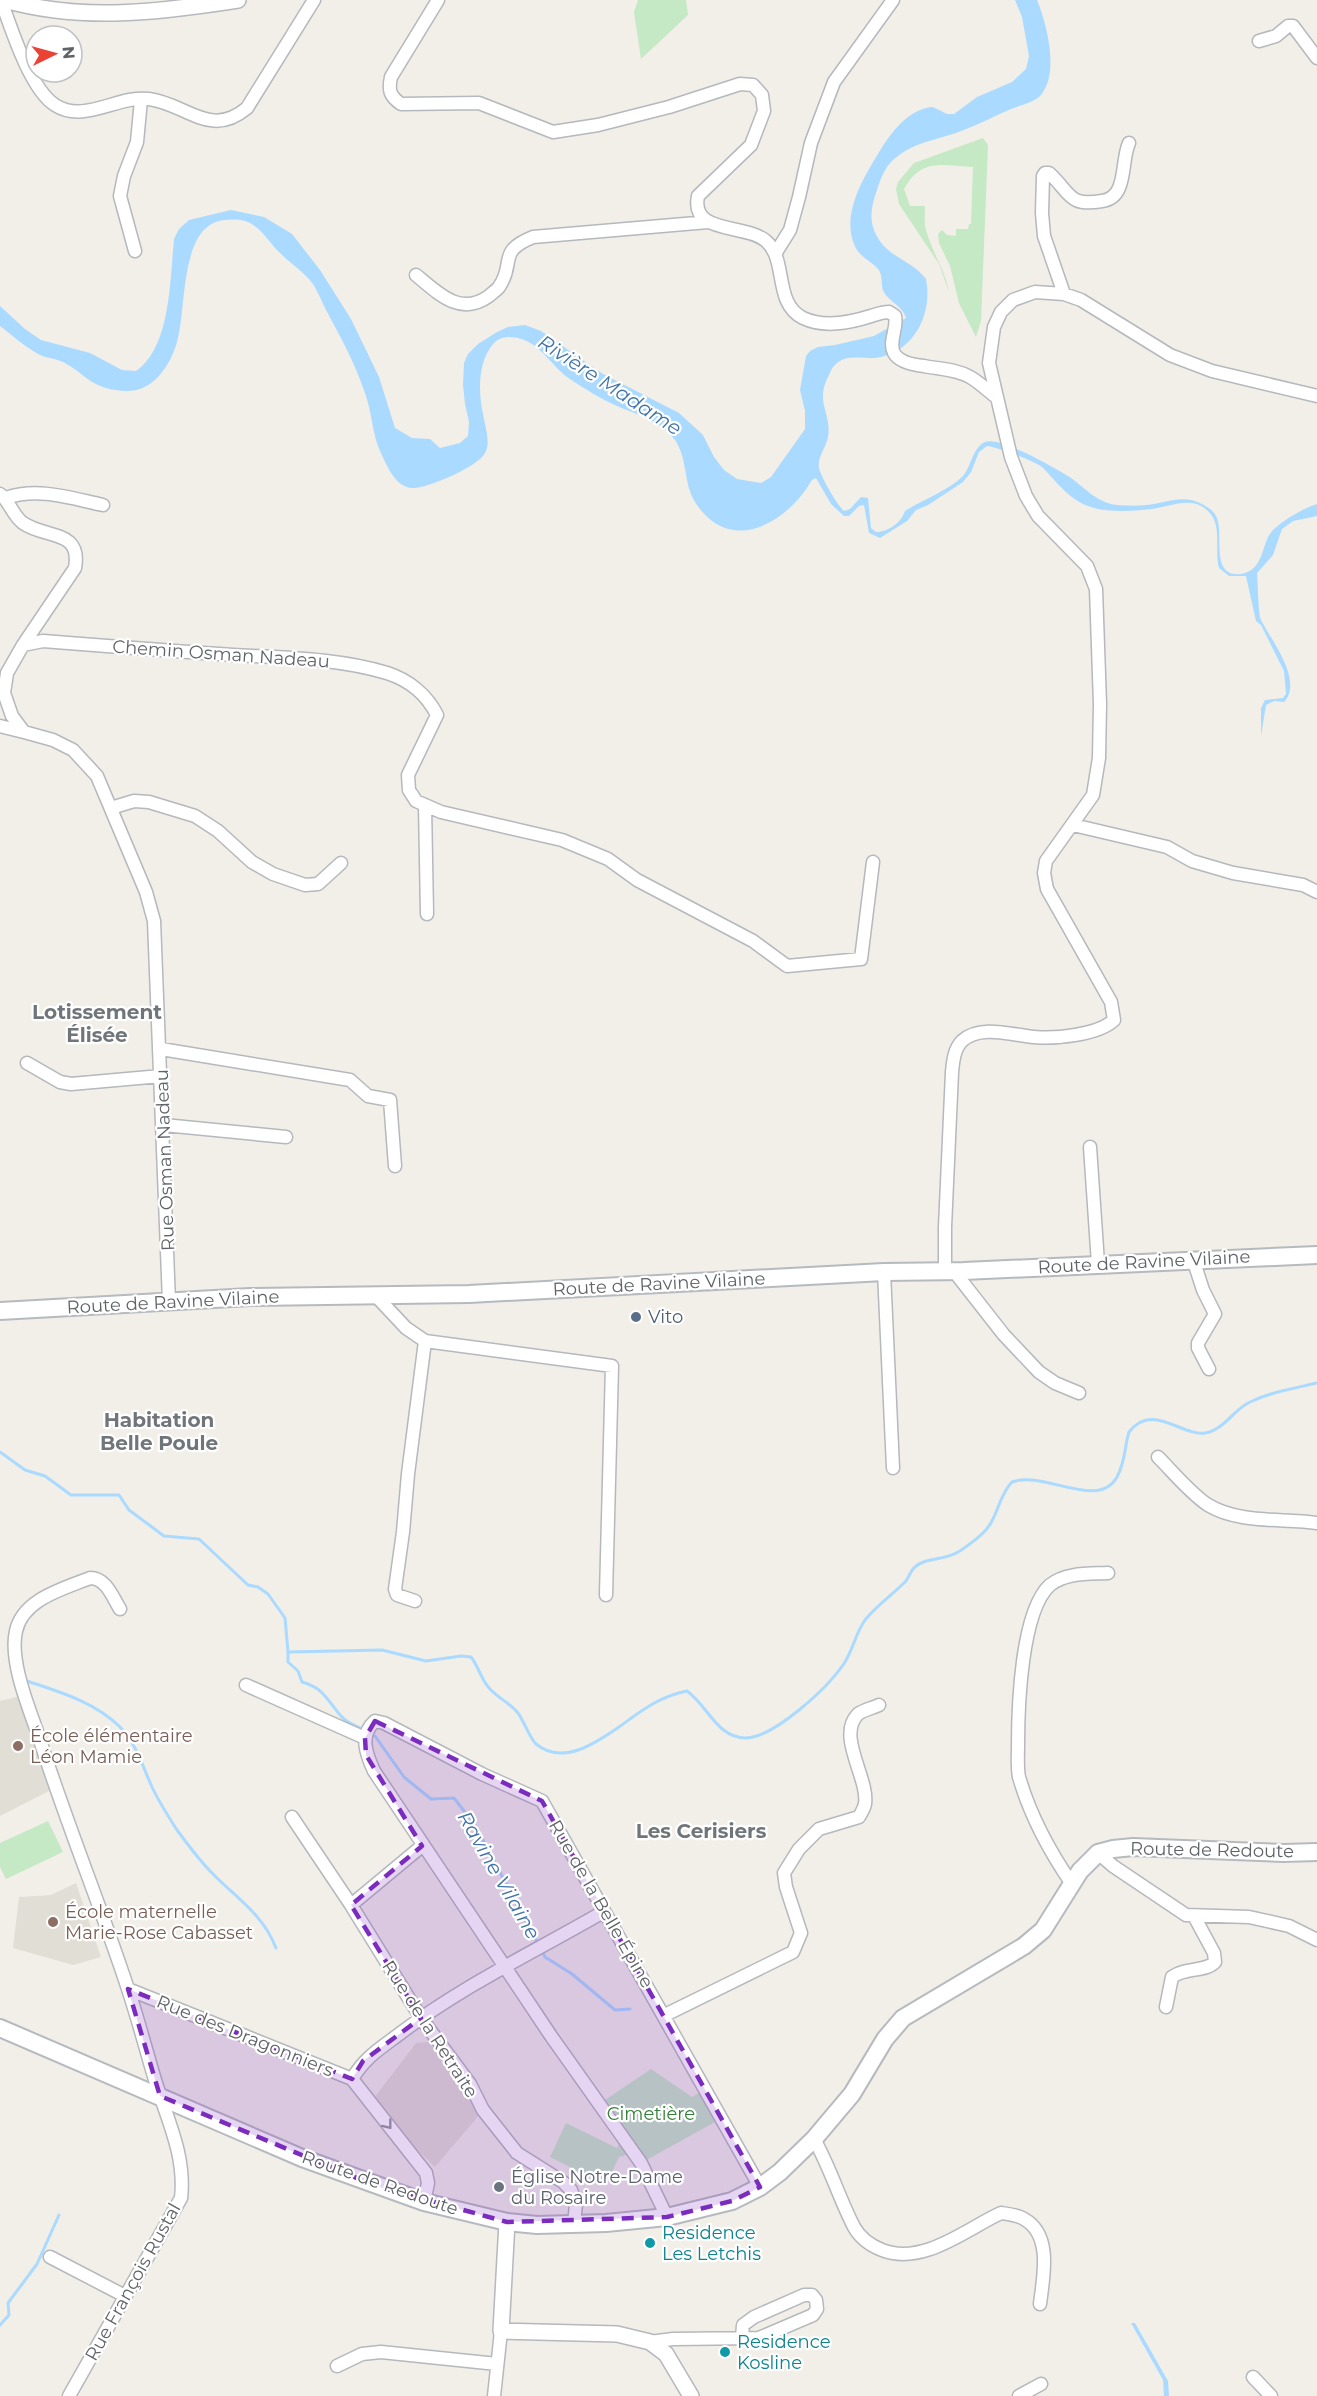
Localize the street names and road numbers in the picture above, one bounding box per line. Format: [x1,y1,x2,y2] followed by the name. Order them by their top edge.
[112,635,330,673] street label: Chemin Osman Nadeau
[151,1069,179,1251] street label: Rue Osman Nadeau
[1037,1245,1251,1279] street label: Route de Ravine Vilaine
[552,1267,766,1301] street label: Route de Ravine Vilaine
[66,1285,280,1319] street label: Route de Ravine Vilaine
[544,1816,658,1992] street label: Rue de la Belle Épine
[1130,1838,1294,1862] street label: Route de Redoute
[377,1956,483,2102] street label: Rue de la Retraite
[153,1990,337,2082] street label: Rue des Dragonniers
[299,2146,461,2220] street label: Route de Redoute
[80,2199,186,2365] street label: Rue François Rustal

